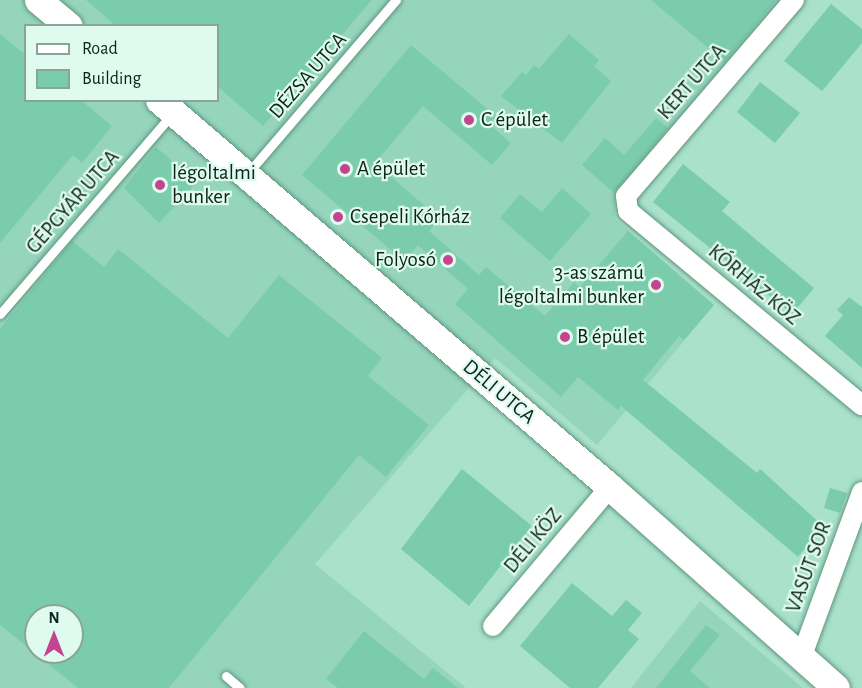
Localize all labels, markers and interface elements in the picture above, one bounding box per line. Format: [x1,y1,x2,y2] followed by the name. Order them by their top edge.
[24,24,219,102] legend
[264,28,352,124] street label: DÉZSA UTCA
[652,39,732,125] street label: KERT UTCA
[82,40,118,58] text: Road
[82,70,141,88] text: Building
[481,107,548,133] place label: C épület
[462,113,476,127] marker: C épület
[21,145,125,259] street label: GÉPGYÁR UTCA
[357,156,425,182] place label: A épület
[172,160,256,210] place label: légoltalmi bunker
[338,162,352,176] marker: A épület
[153,178,167,192] marker: légoltalmi bunker
[350,204,470,230] place label: Csepeli Kórház
[331,210,345,224] marker: Csepeli Kórház
[703,239,805,331] street label: KÓRHÁZ KÖZ
[375,247,436,273] place label: Folyosó
[441,253,455,267] marker: Folyosó
[499,260,644,310] place label: 3-as számú légoltalmi bunker
[649,278,663,292] marker: 3-as számú légoltalmi bunker
[577,324,644,350] place label: B épület
[558,330,572,344] marker: B épület
[458,354,540,430] street label: DÉLI UTCA
[499,503,567,579] street label: DÉLI KÖZ
[781,518,837,616] street label: VASÚT SOR
[24,604,84,664] north arrow
[48,610,60,626] text: N

